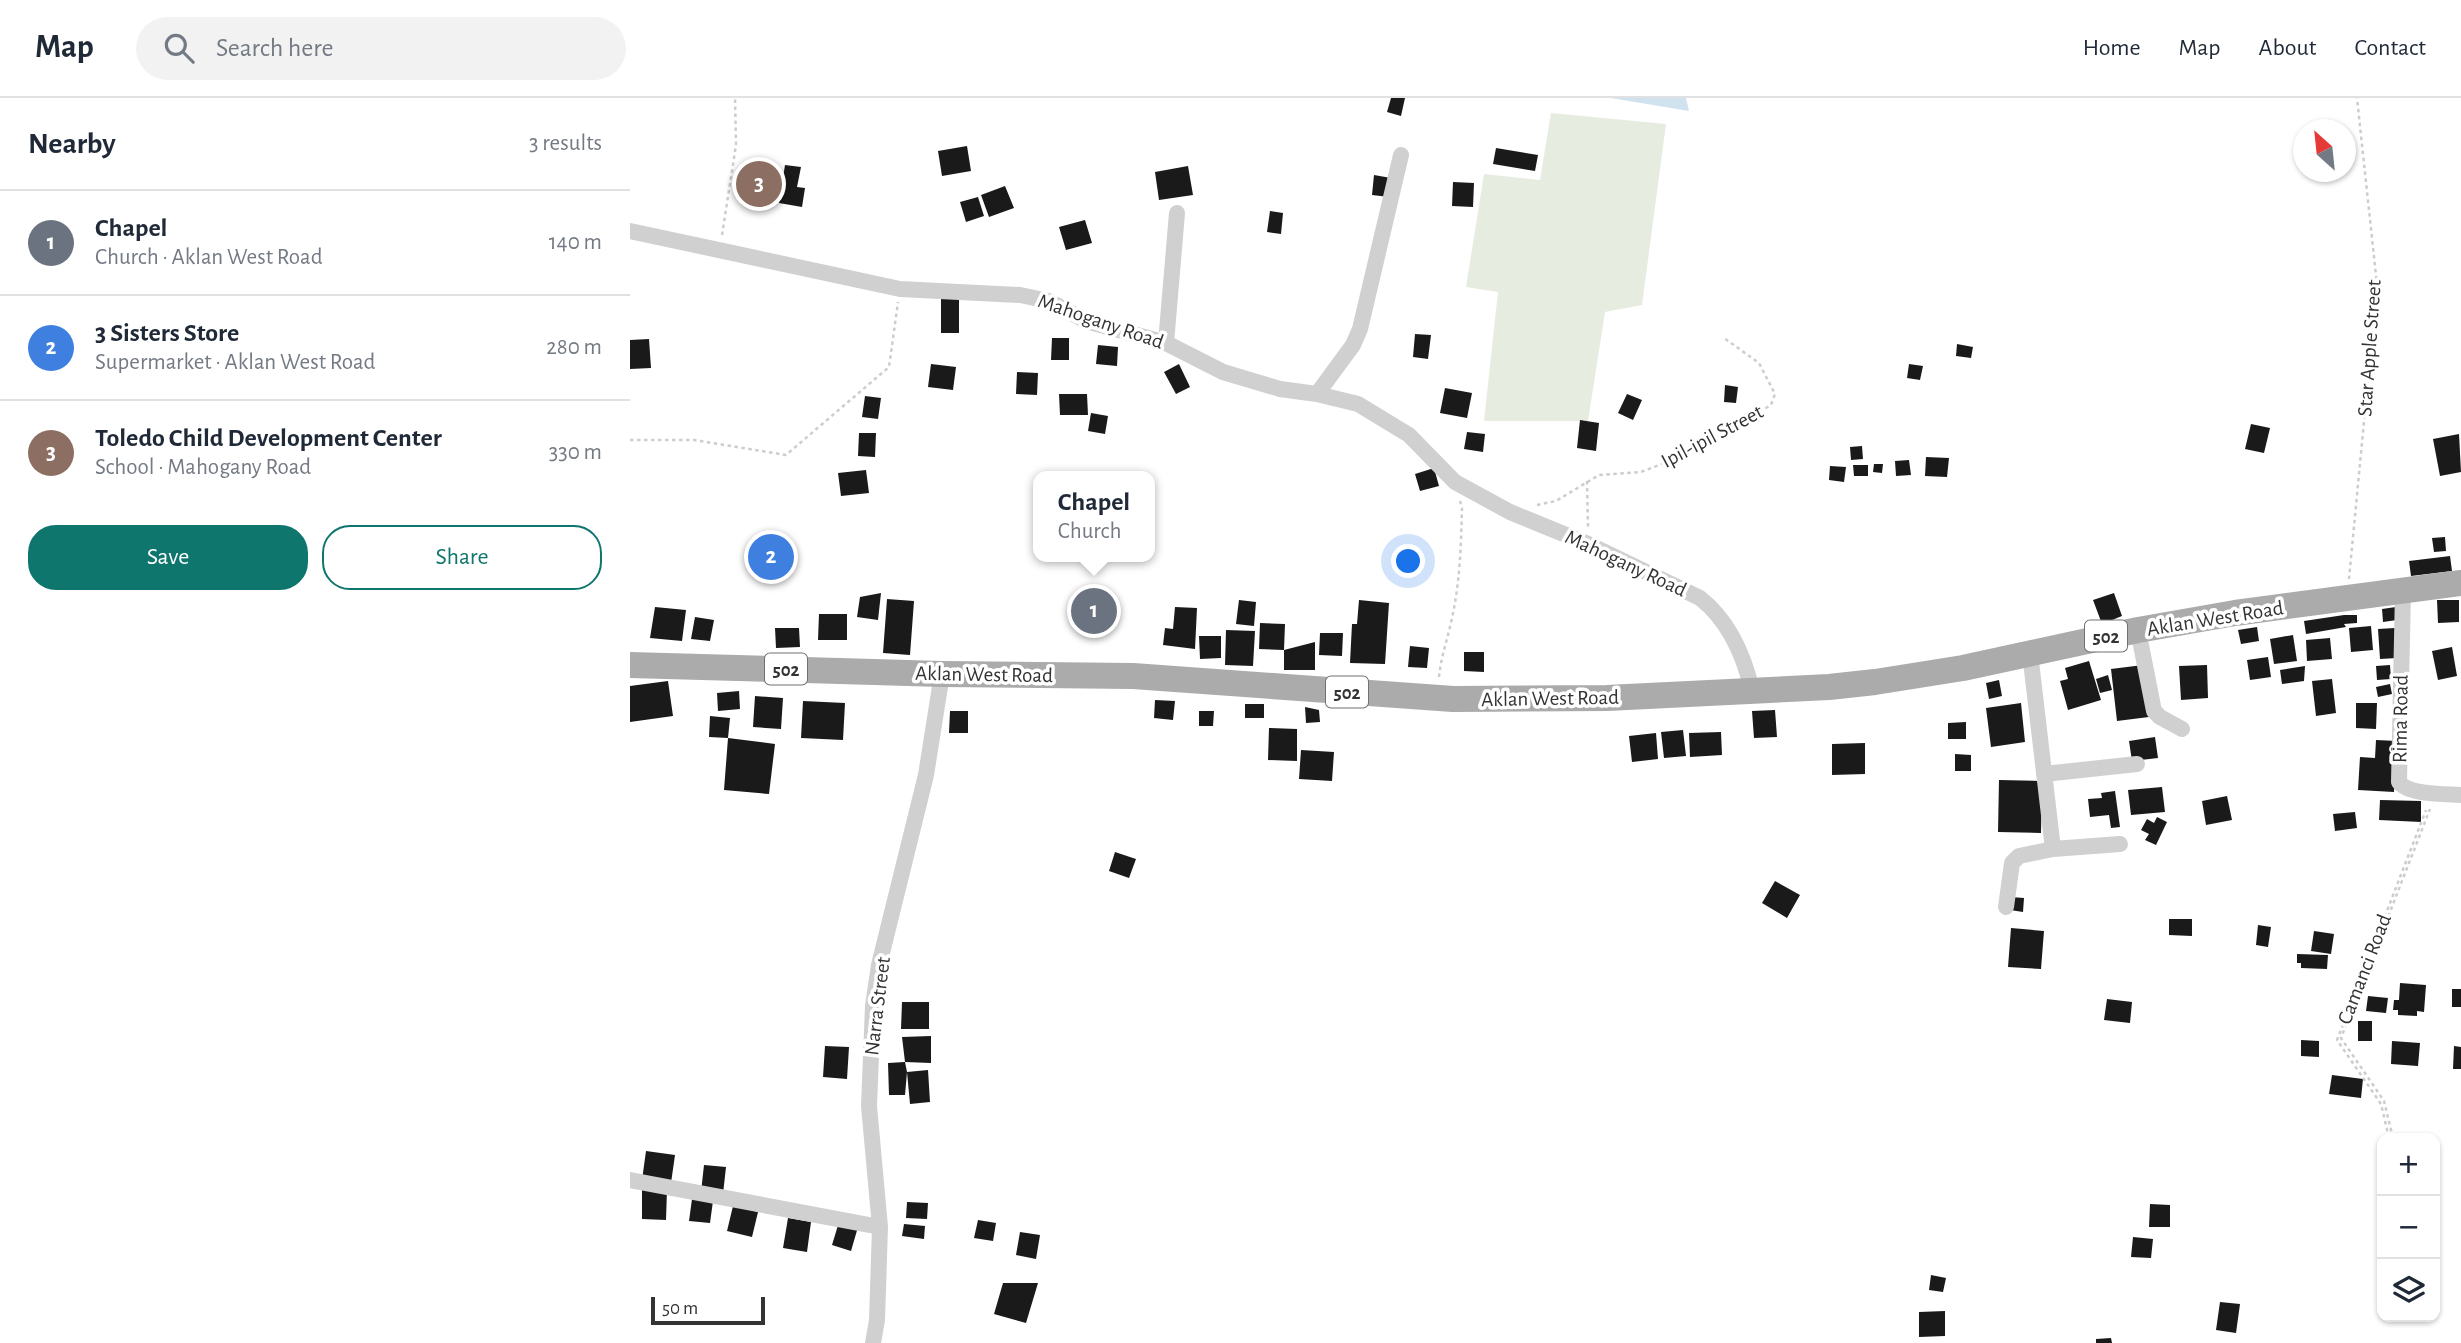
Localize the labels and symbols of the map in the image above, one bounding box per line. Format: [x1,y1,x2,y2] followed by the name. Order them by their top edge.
[2293,119,2356,182] north arrow
[736,158,782,210] pin: 3
[2354,279,2385,417] street label: Star Apple Street
[1035,290,1166,353] street label: Mahogany Road
[1658,401,1767,472] street label: Ipil-ipil Street
[1562,526,1690,601] street label: Mahogany Road
[748,531,794,583] pin: 2
[1391,544,1425,578] your location
[1071,585,1117,637] pin: 1
[2145,597,2285,640] street label: Aklan West Road
[2085,621,2127,652] road number: 502
[765,654,807,684] road number: 502
[915,663,1053,686] street label: Aklan West Road
[2389,674,2412,763] street label: Rima Road
[1326,677,1368,708] road number: 502
[1481,687,1619,710] street label: Aklan West Road
[2334,911,2395,1027] street label: Camanci Road
[861,955,894,1057] street label: Narra Street
[651,1294,765,1326] scale bar

